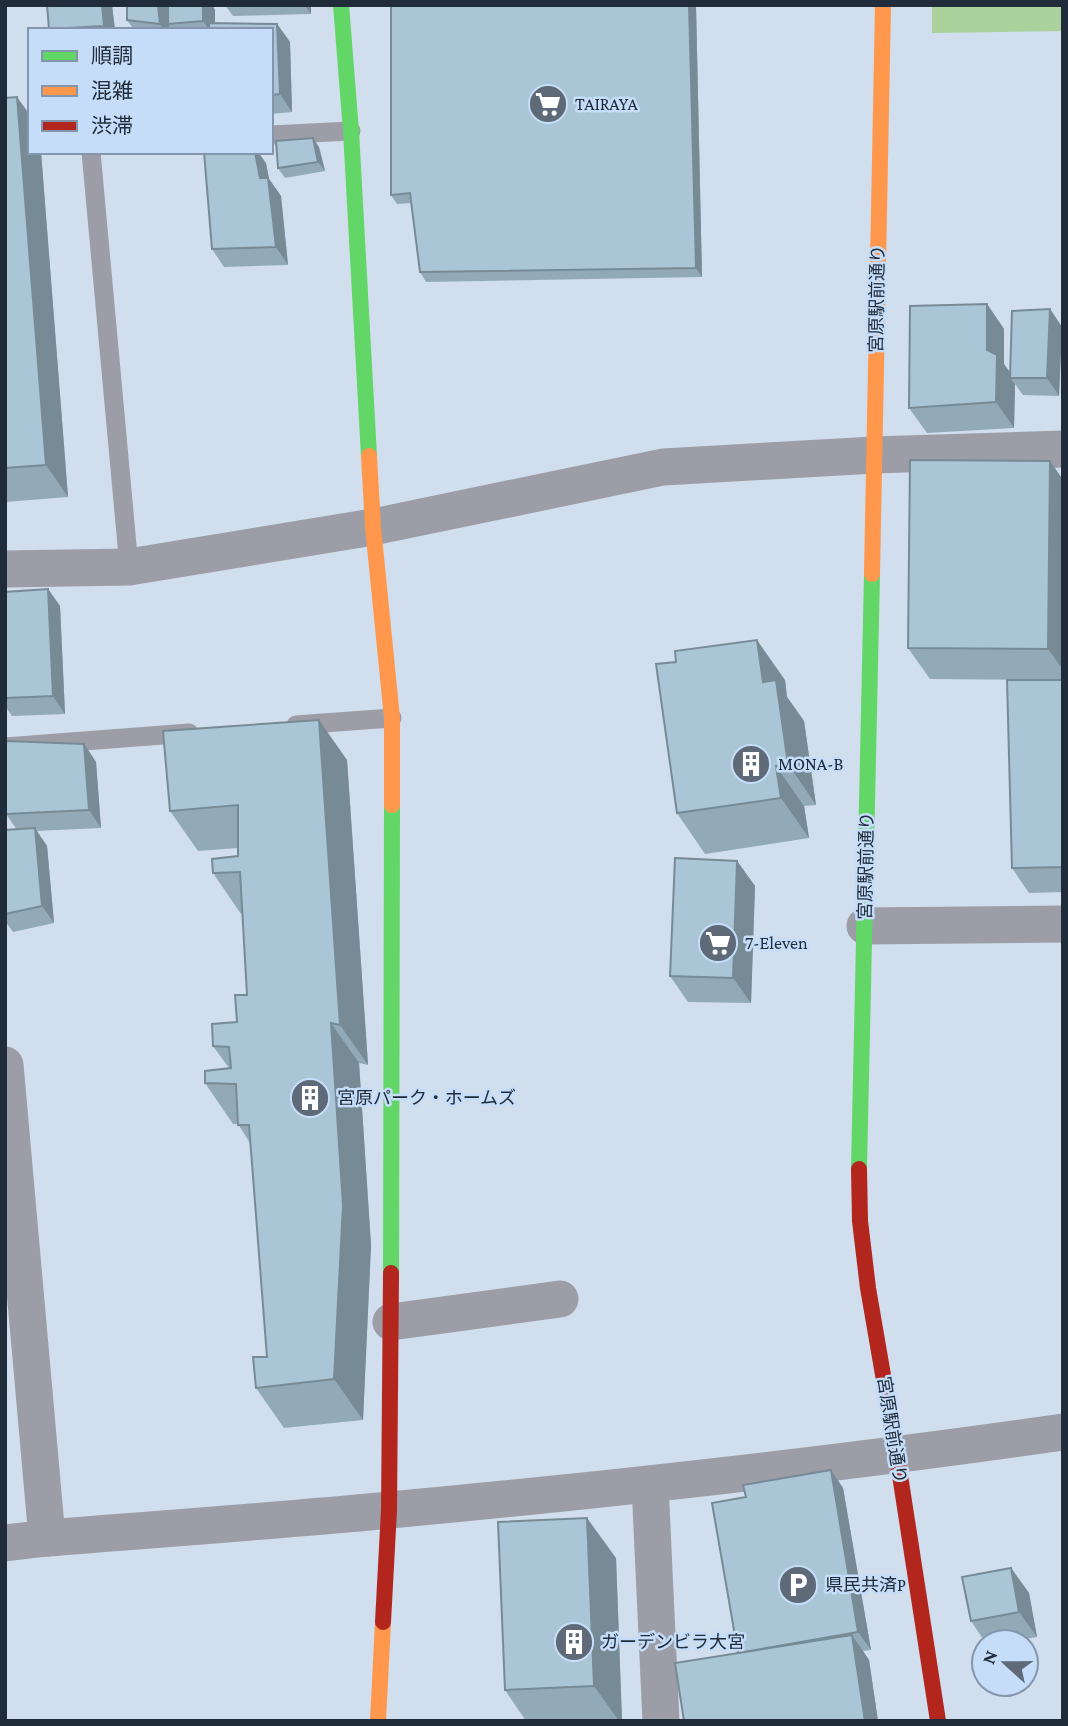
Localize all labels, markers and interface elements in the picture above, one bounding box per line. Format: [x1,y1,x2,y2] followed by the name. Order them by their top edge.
[28,28,273,154] legend
[91,44,133,68] text: 順調
[91,79,133,103] text: 混雑
[527,83,569,125] supermarket icon: TAIRAYA
[575,94,639,114] place label: TAIRAYA
[91,114,133,138] text: 渋滞
[866,245,888,353] street label: 宮原駅前通り
[730,743,772,785] building icon: MONA-B
[778,754,843,774] place label: MONA-B
[855,812,877,920] street label: 宮原駅前通り
[697,922,739,964] supermarket icon: 7-Eleven
[745,933,808,953] place label: 7-Eleven
[289,1077,331,1119] building icon: 宮原パーク・ホームズ
[337,1088,516,1108] place label: 宮原パーク・ホームズ
[874,1375,910,1485] street label: 宮原駅前通り
[777,1564,819,1606] parking icon: 県民共済P
[825,1575,906,1595] place label: 県民共済P
[553,1621,595,1663] building icon: ガーデンビラ大宮
[970,1628,1040,1698] north arrow
[601,1632,745,1652] place label: ガーデンビラ大宮
[977,1647,1002,1667] text: N

